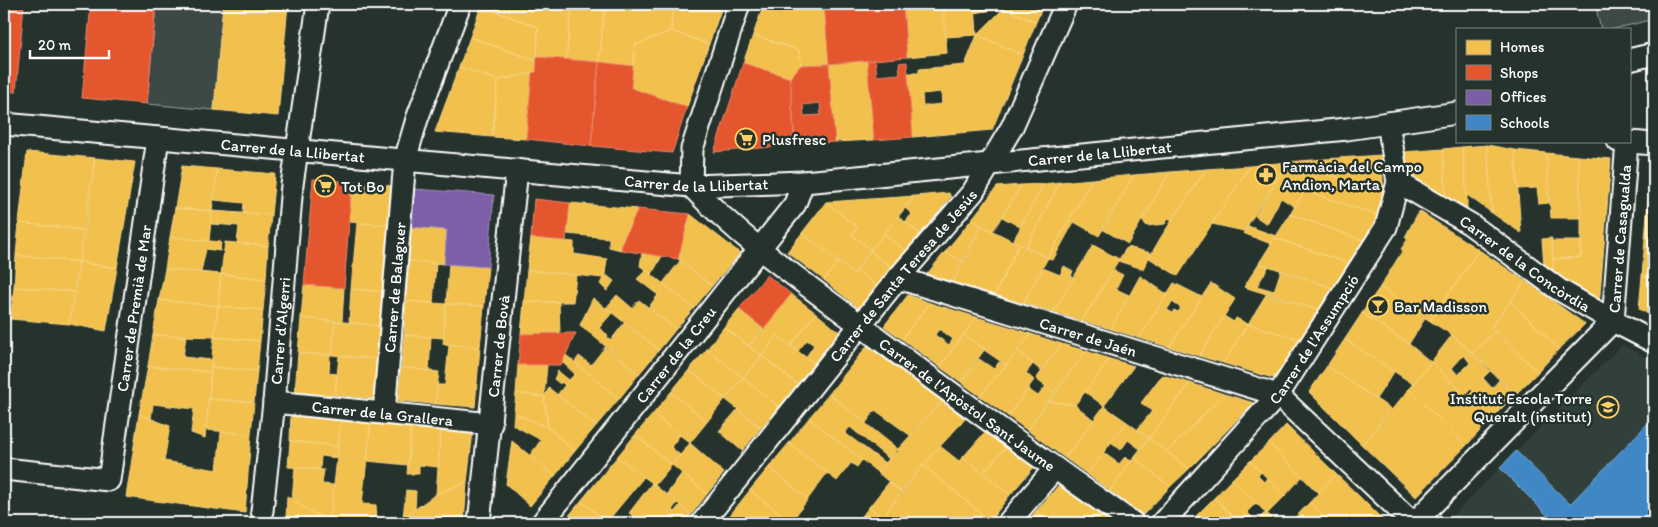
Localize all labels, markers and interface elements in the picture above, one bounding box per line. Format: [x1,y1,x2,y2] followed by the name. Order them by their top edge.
[30,28,109,60] scale bar
[1456,28,1630,142] legend
[38,36,72,54] text: 20 m
[1500,38,1545,56] text: Homes
[1500,64,1539,82] text: Shops
[1500,88,1547,106] text: Offices
[1500,114,1550,132] text: Schools
[734,127,758,151] supermarket icon: Plusfresc
[762,130,826,149] place label: Plusfresc
[220,135,366,167] street label: Carrer de la Llibertat
[1027,137,1173,170] street label: Carrer de la Llibertat
[1282,157,1422,194] place label: Farmàcia del Campo Andion, Marta
[1254,163,1278,187] pharmacy icon: Farmàcia del Campo Andion, Marta
[1605,164,1635,314] street label: Carrer de Casagualda
[623,171,769,196] street label: Carrer de la Llibertat
[313,174,337,198] supermarket icon: Tot Bo
[341,177,384,196] place label: Tot Bo
[825,185,981,366] street label: Carrer de Santa Teresa de Jesús
[1456,211,1594,316] street label: Carrer de la Concòrdia
[380,221,410,354] street label: Carrer de Balaguer
[113,224,155,393] street label: Carrer de Premià de Mar
[1265,271,1363,409] street label: Carrer de l'Assumpció
[266,277,294,385] street label: Carrer d'Algerri
[484,293,514,398] street label: Carrer de Bovà
[1366,294,1390,318] bar icon: Bar Madisson
[1394,297,1488,316] place label: Bar Madisson
[632,302,720,407] street label: Carrer de la Creu
[1037,313,1139,361] street label: Carrer de Jaén
[875,334,1059,475] street label: Carrer de l'Apòstol Sant Jaume
[1450,389,1592,426] place label: Institut Escola Torre Queralt (institut)
[1596,395,1620,419] school or university icon: Institut Escola Torre Queralt (institut)
[311,397,455,430] street label: Carrer de la Grallera

